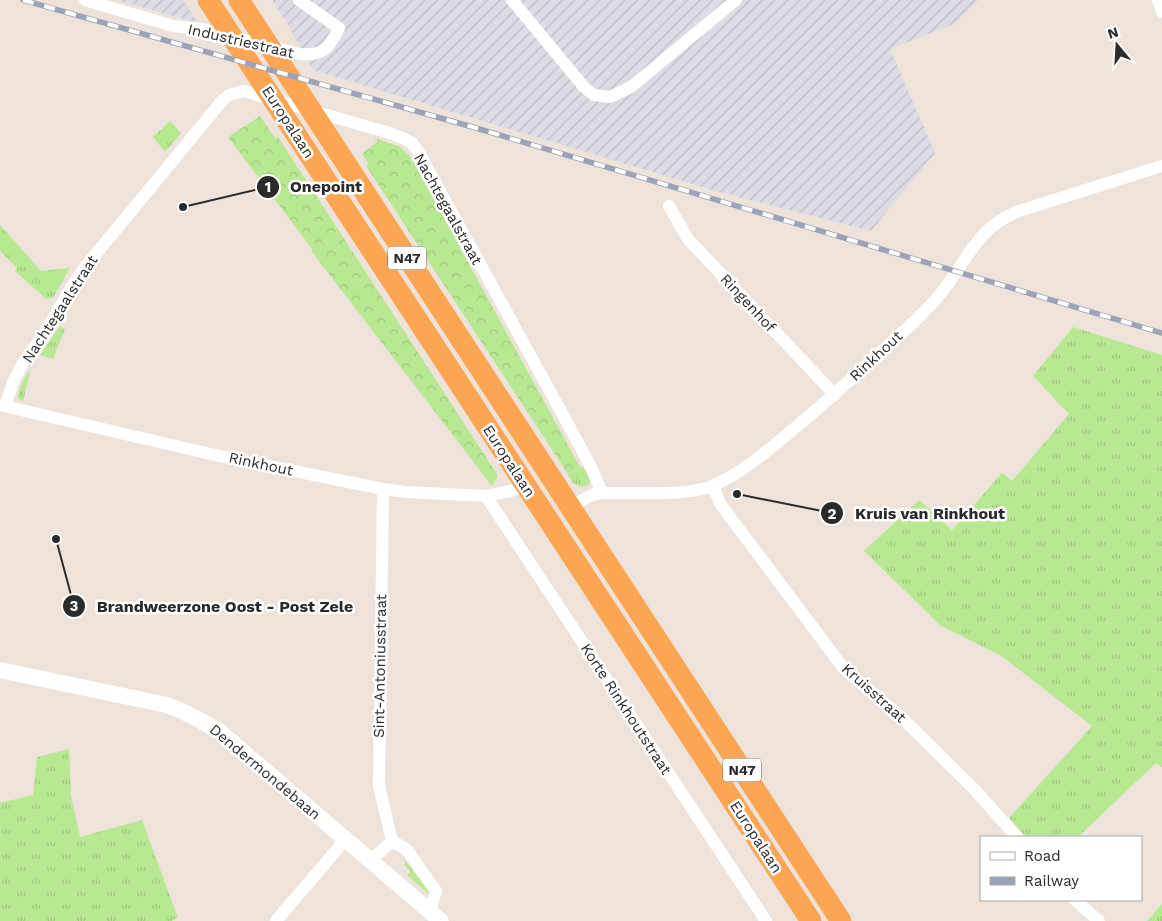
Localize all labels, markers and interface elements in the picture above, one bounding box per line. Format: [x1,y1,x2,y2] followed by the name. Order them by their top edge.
[186,20,296,62] street label: Industriestraat
[1092,20,1142,70] north arrow
[1106,23,1120,42] text: N
[258,83,318,161] street label: Europalaan
[410,150,486,268] street label: Nachtegaalstraat
[255,171,372,202] callout: Onepoint
[290,177,362,196] text: Onepoint
[265,178,271,196] text: 1
[388,247,426,270] road number: N47
[19,251,102,366] street label: Nachtegaalstraat
[716,270,780,336] street label: Ringenhof
[846,327,907,385] street label: Rinkhout
[479,422,539,500] street label: Europalaan
[227,448,296,480] street label: Rinkhout
[820,498,1015,529] callout: Kruis van Rinkhout
[855,504,1005,523] text: Kruis van Rinkhout
[828,505,837,523] text: 2
[62,590,363,621] callout: Brandweerzone Oost - Post Zele
[370,593,390,738] street label: Sint-Antoniusstraat
[70,597,79,615] text: 3
[97,597,353,616] text: Brandweerzone Oost - Post Zele
[577,640,675,778] street label: Korte Rinkhoutstraat
[838,659,910,727] street label: Kruisstraat
[206,720,324,824] street label: Dendermondebaan
[723,758,761,782] road number: N47
[726,798,786,876] street label: Europalaan
[980,836,1142,901] legend
[1024,847,1061,865] text: Road
[1024,872,1079,890] text: Railway

